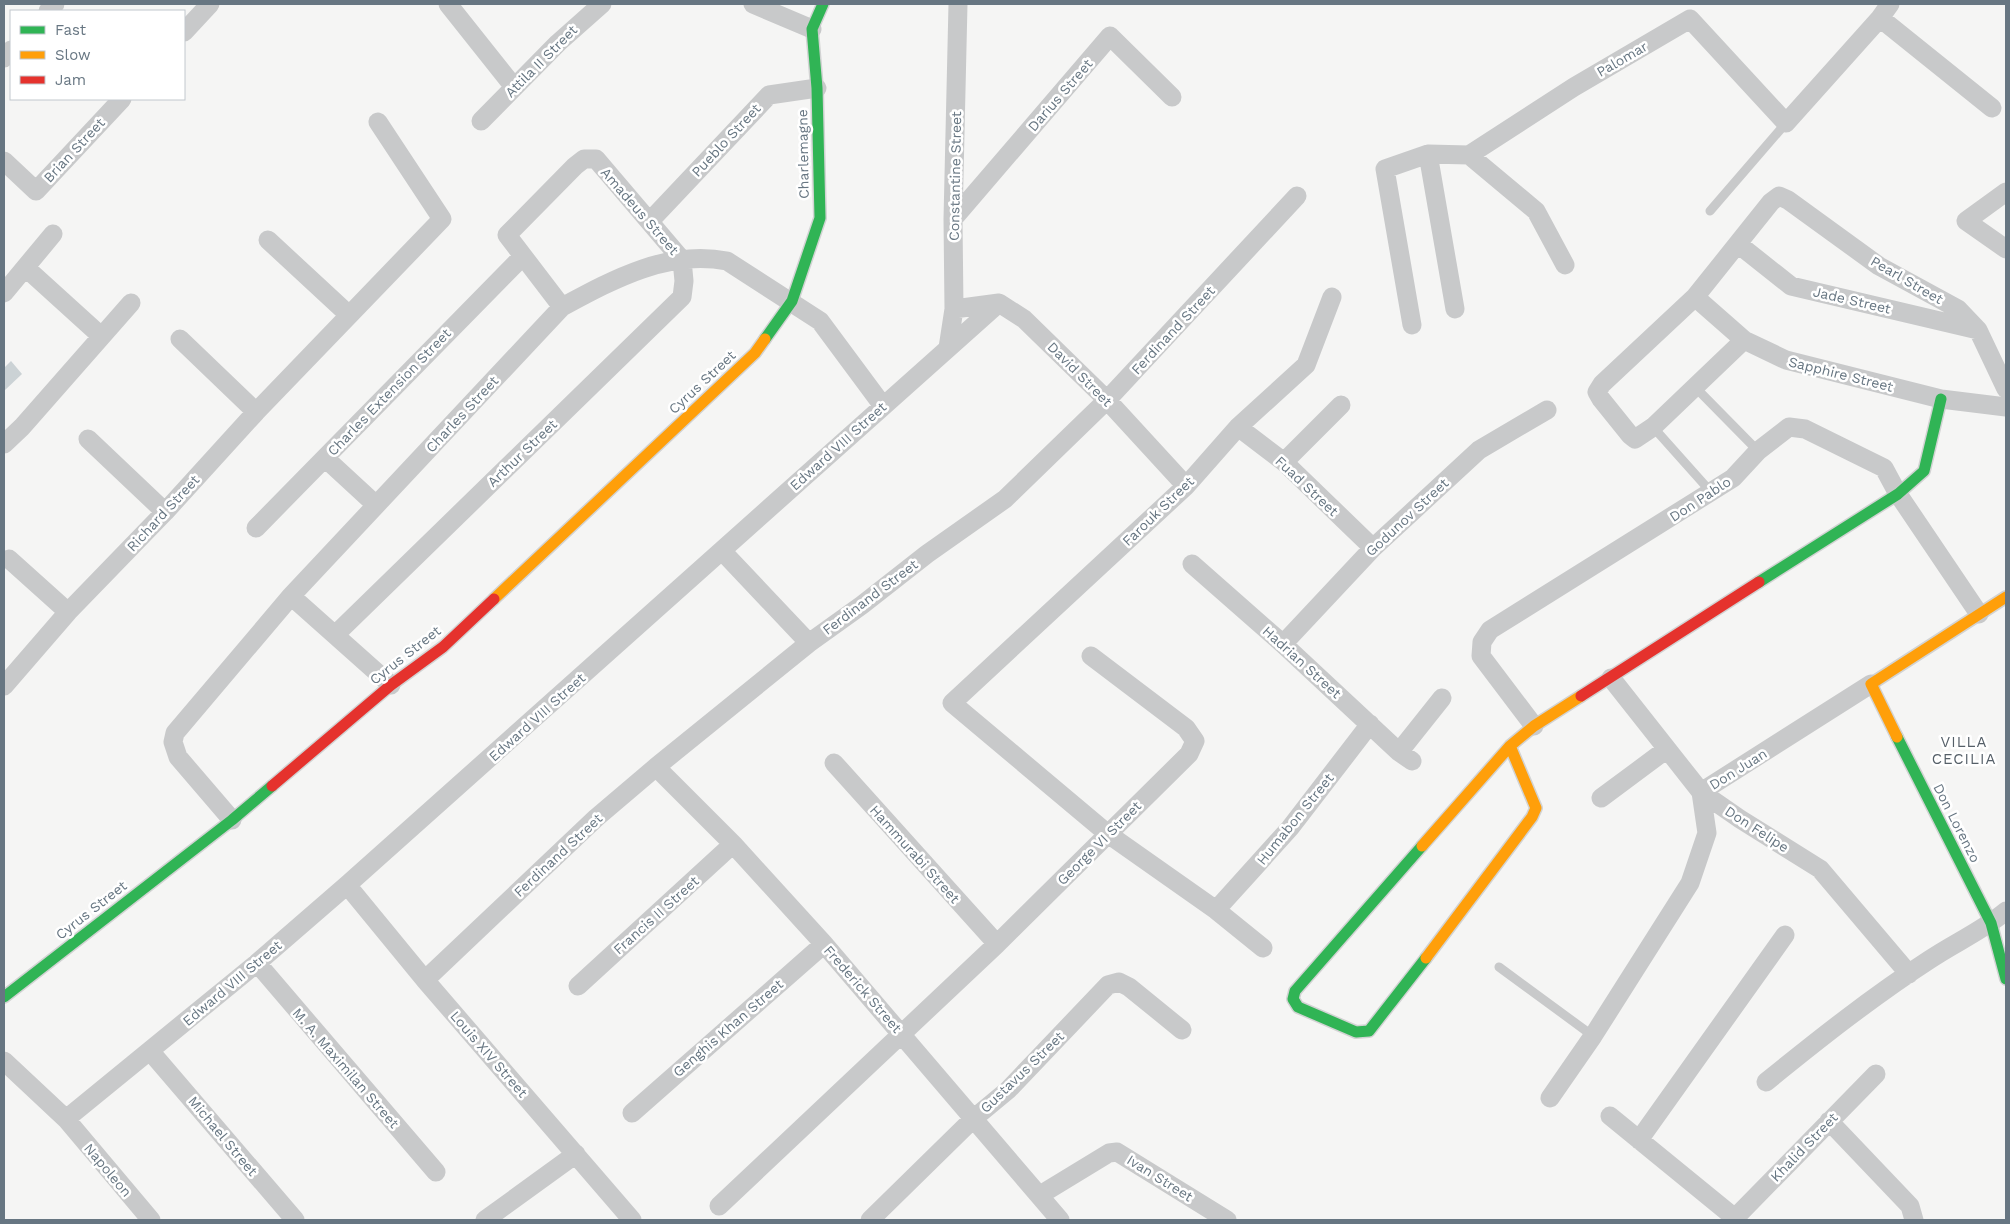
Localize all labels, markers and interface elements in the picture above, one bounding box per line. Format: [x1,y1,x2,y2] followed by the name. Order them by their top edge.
[10,10,185,100] legend
[55,21,87,39] text: Fast
[502,22,580,100] street label: Attila II Street
[1594,38,1651,80] street label: Palomar
[55,46,91,64] text: Slow
[1024,56,1096,134] street label: Darius Street
[55,71,86,89] text: Jam
[688,100,764,180] street label: Pueblo Street
[794,109,812,199] street label: Charlemagne
[946,111,964,241] street label: Constantine Street
[40,114,108,185] street label: Brian Street
[598,164,682,258] street label: Amadeus Street
[1868,253,1946,307] street label: Pearl Street
[1128,282,1218,377] street label: Ferdinand Street
[1812,283,1893,317] street label: Jade Street
[324,325,454,459] street label: Charles Extension Street
[1044,338,1116,410] street label: David Street
[665,347,739,417] street label: Cyrus Street
[1787,353,1895,395] street label: Sapphire Street
[423,372,502,455] street label: Charles Street
[787,399,889,493] street label: Edward VIII Street
[484,416,560,490] street label: Arthur Street
[1272,453,1342,519] street label: Fuad Street
[124,471,203,555] street label: Richard Street
[1119,473,1197,549] street label: Farouk Street
[1666,473,1734,525] street label: Don Pablo
[1362,475,1452,559] street label: Godunov Street
[819,556,921,638] street label: Ferdinand Street
[366,622,444,688] street label: Cyrus Street
[1260,623,1345,701] street label: Hadrian Street
[486,670,588,764] street label: Edward VIII Street
[1932,733,1996,768] district label: VILLA CECILIA
[1706,745,1770,793] street label: Don Juan
[1253,770,1337,868] street label: Humabon Street
[1930,781,1984,865] street label: Don Lorenzo
[1054,798,1144,888] street label: George VI Street
[867,802,963,906] street label: Hammurabi Street
[1722,803,1792,855] street label: Don Felipe
[511,810,606,900] street label: Ferdinand Street
[610,873,702,957] street label: Francis II Street
[52,877,130,943] street label: Cyrus Street
[179,937,285,1029] street label: Edward VIII Street
[821,942,905,1036] street label: Frederick Street
[670,976,786,1080] street label: Genghis Khan Street
[290,1005,403,1131] street label: M. A. Maximilan Street
[447,1008,531,1100] street label: Louis XIV Street
[977,1028,1067,1116] street label: Gustavus Street
[185,1093,261,1179] street label: Michael Street
[1767,1109,1841,1185] street label: Khalid Street
[81,1140,135,1200] street label: Napoleon
[1124,1151,1196,1205] street label: Ivan Street

